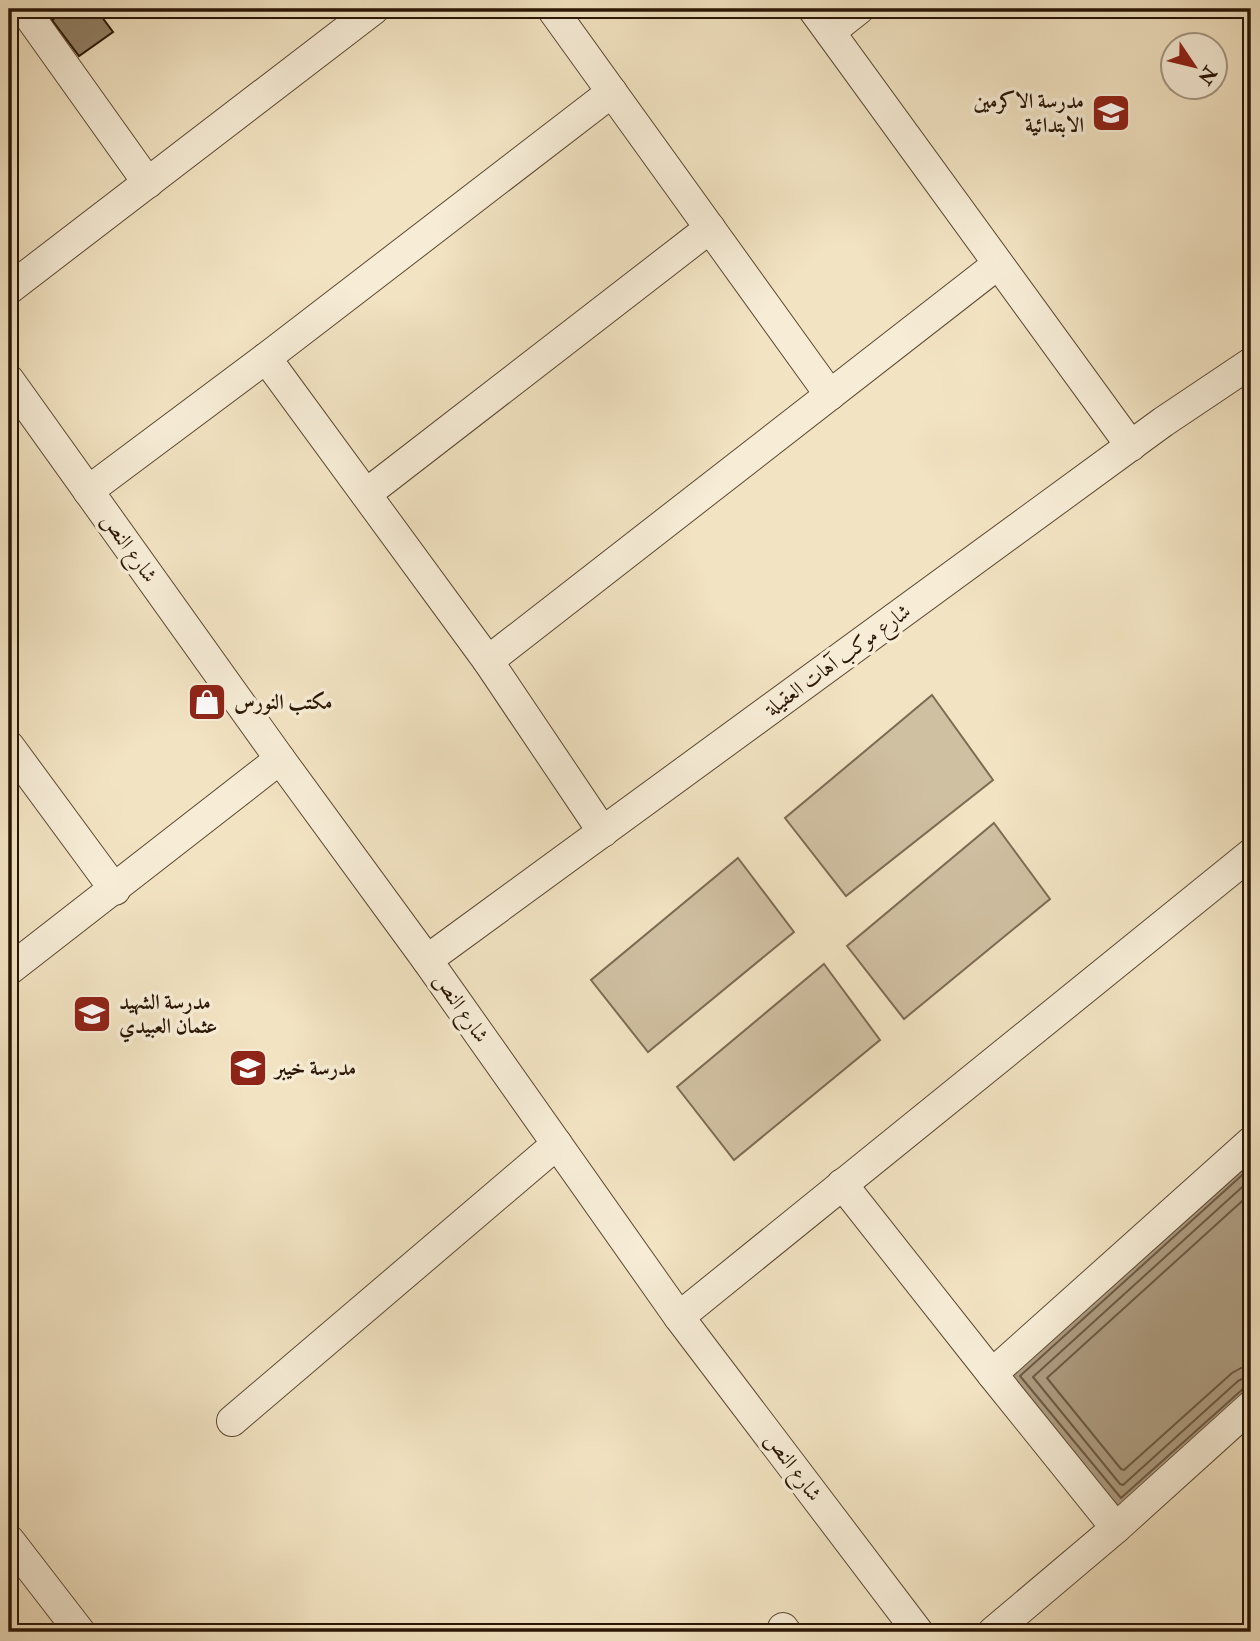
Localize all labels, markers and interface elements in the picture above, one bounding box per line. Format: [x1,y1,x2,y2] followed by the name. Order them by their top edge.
[1158,32,1228,102] north arrow
[1192,61,1222,90] text: N
[973,88,1084,139] place label: مدرسة الاكرمين الابتدائية
[1090,92,1132,134] school or university icon: مدرسة الاكرمين الابتدائية
[92,508,163,590] street label: شارع النص
[759,598,919,726] street label: شارع موكب آهات العقيلة
[186,681,228,723] shop icon: مكتب النورس
[234,689,332,716] place label: مكتب النورس
[424,968,495,1050] street label: شارع النص
[119,989,217,1043] place label: مدرسة الشهيد عثمان العبيدي
[71,993,113,1035] school or university icon: مدرسة الشهيد عثمان العبيدي
[227,1047,269,1089] school or university icon: مدرسة خيبر
[273,1055,356,1082] place label: مدرسة خيبر
[755,1427,828,1509] street label: شارع النص

